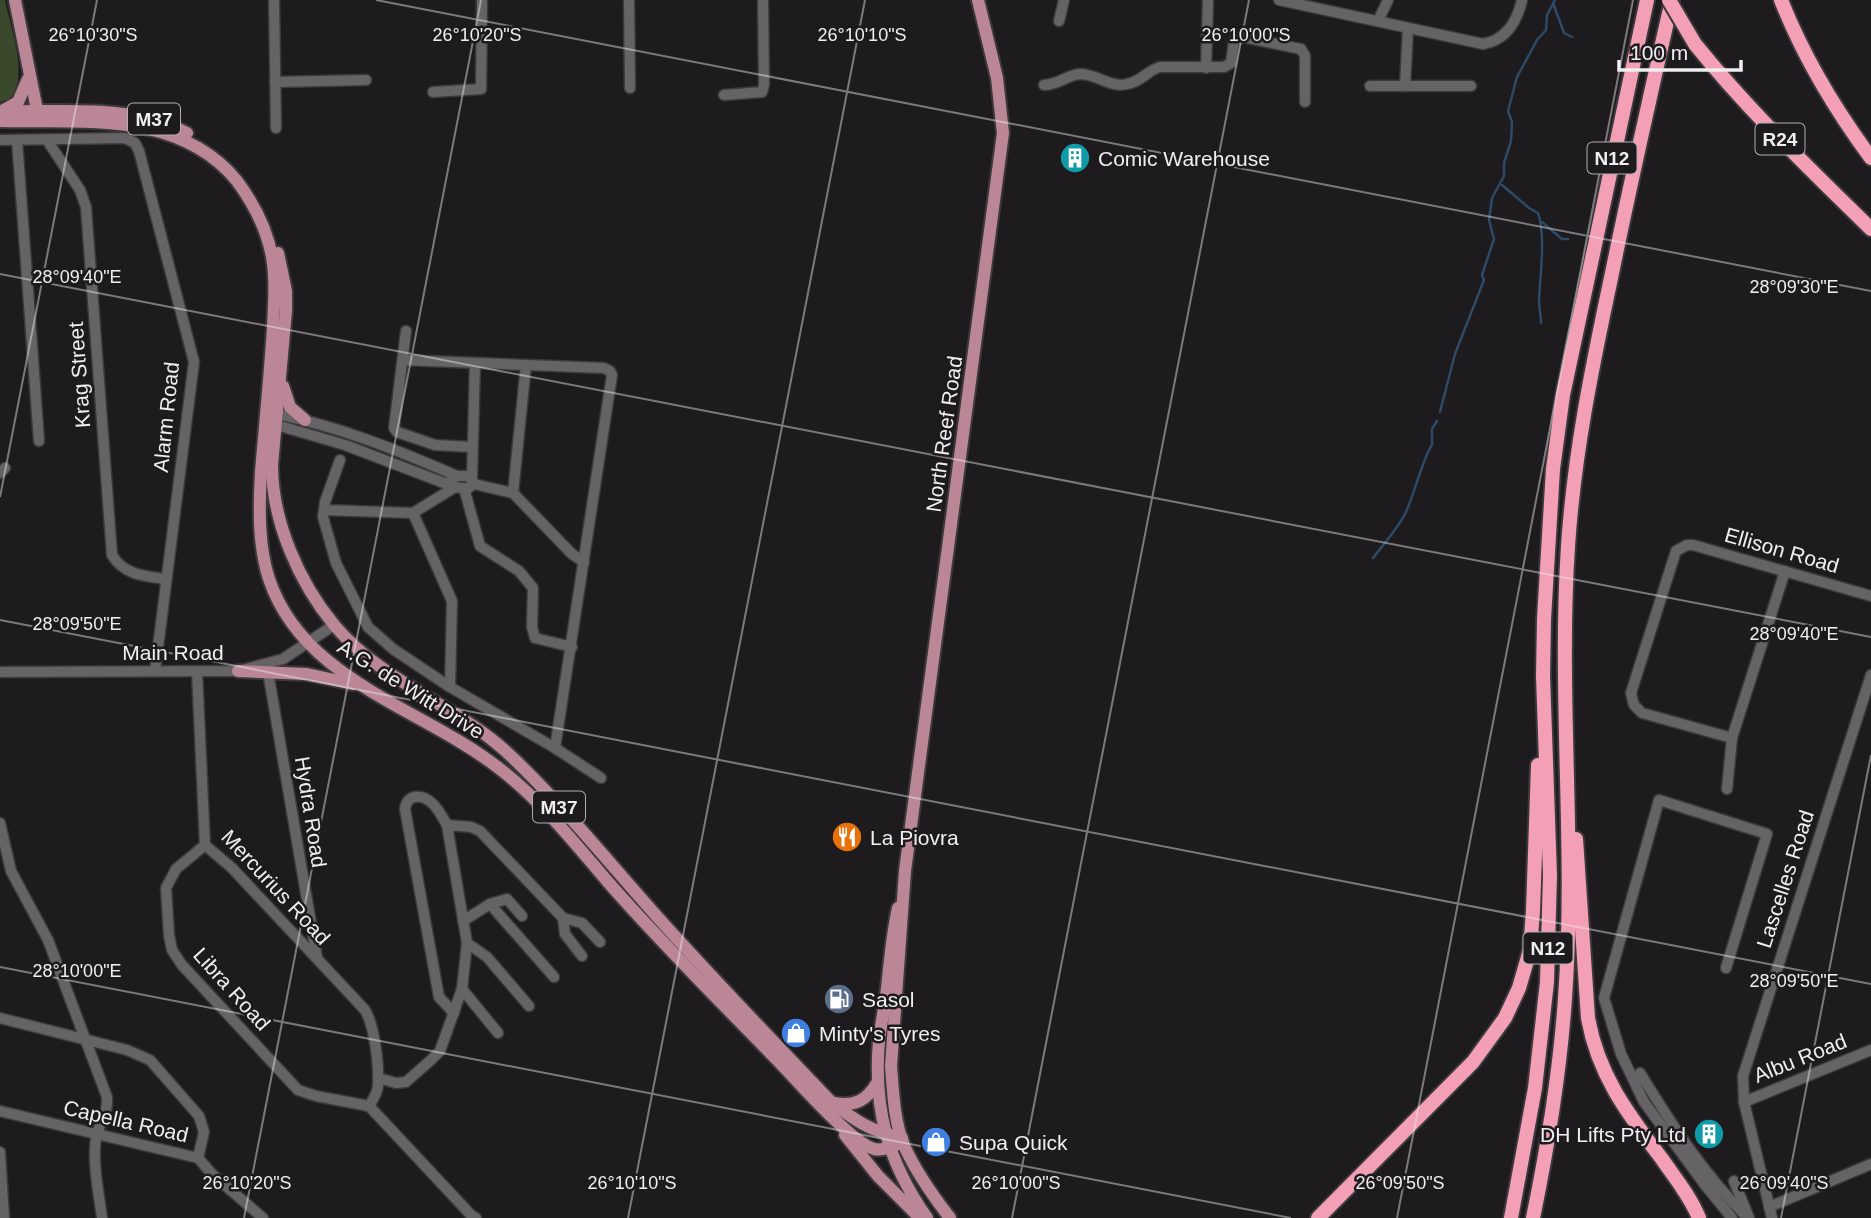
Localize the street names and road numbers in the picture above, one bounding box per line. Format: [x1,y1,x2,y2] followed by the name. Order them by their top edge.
[128,104,180,134] road number: M37
[1756,124,1804,154] road number: R24
[1588,142,1636,174] road number: N12
[64,321,94,429] street label: Krag Street
[922,354,966,514] street label: North Reef Road
[149,361,183,473] street label: Alarm Road
[1722,523,1842,577] street label: Ellison Road
[334,635,488,743] street label: A.G. de Witt Drive
[122,641,224,664] street label: Main Road
[291,755,331,869] street label: Hydra Road
[533,792,585,822] road number: M37
[1752,807,1818,951] street label: Lascelles Road
[217,825,335,949] street label: Mercurius Road
[1524,932,1572,964] road number: N12
[189,943,275,1035] street label: Libra Road
[1750,1029,1850,1087] street label: Albu Road
[61,1095,191,1147] street label: Capella Road

